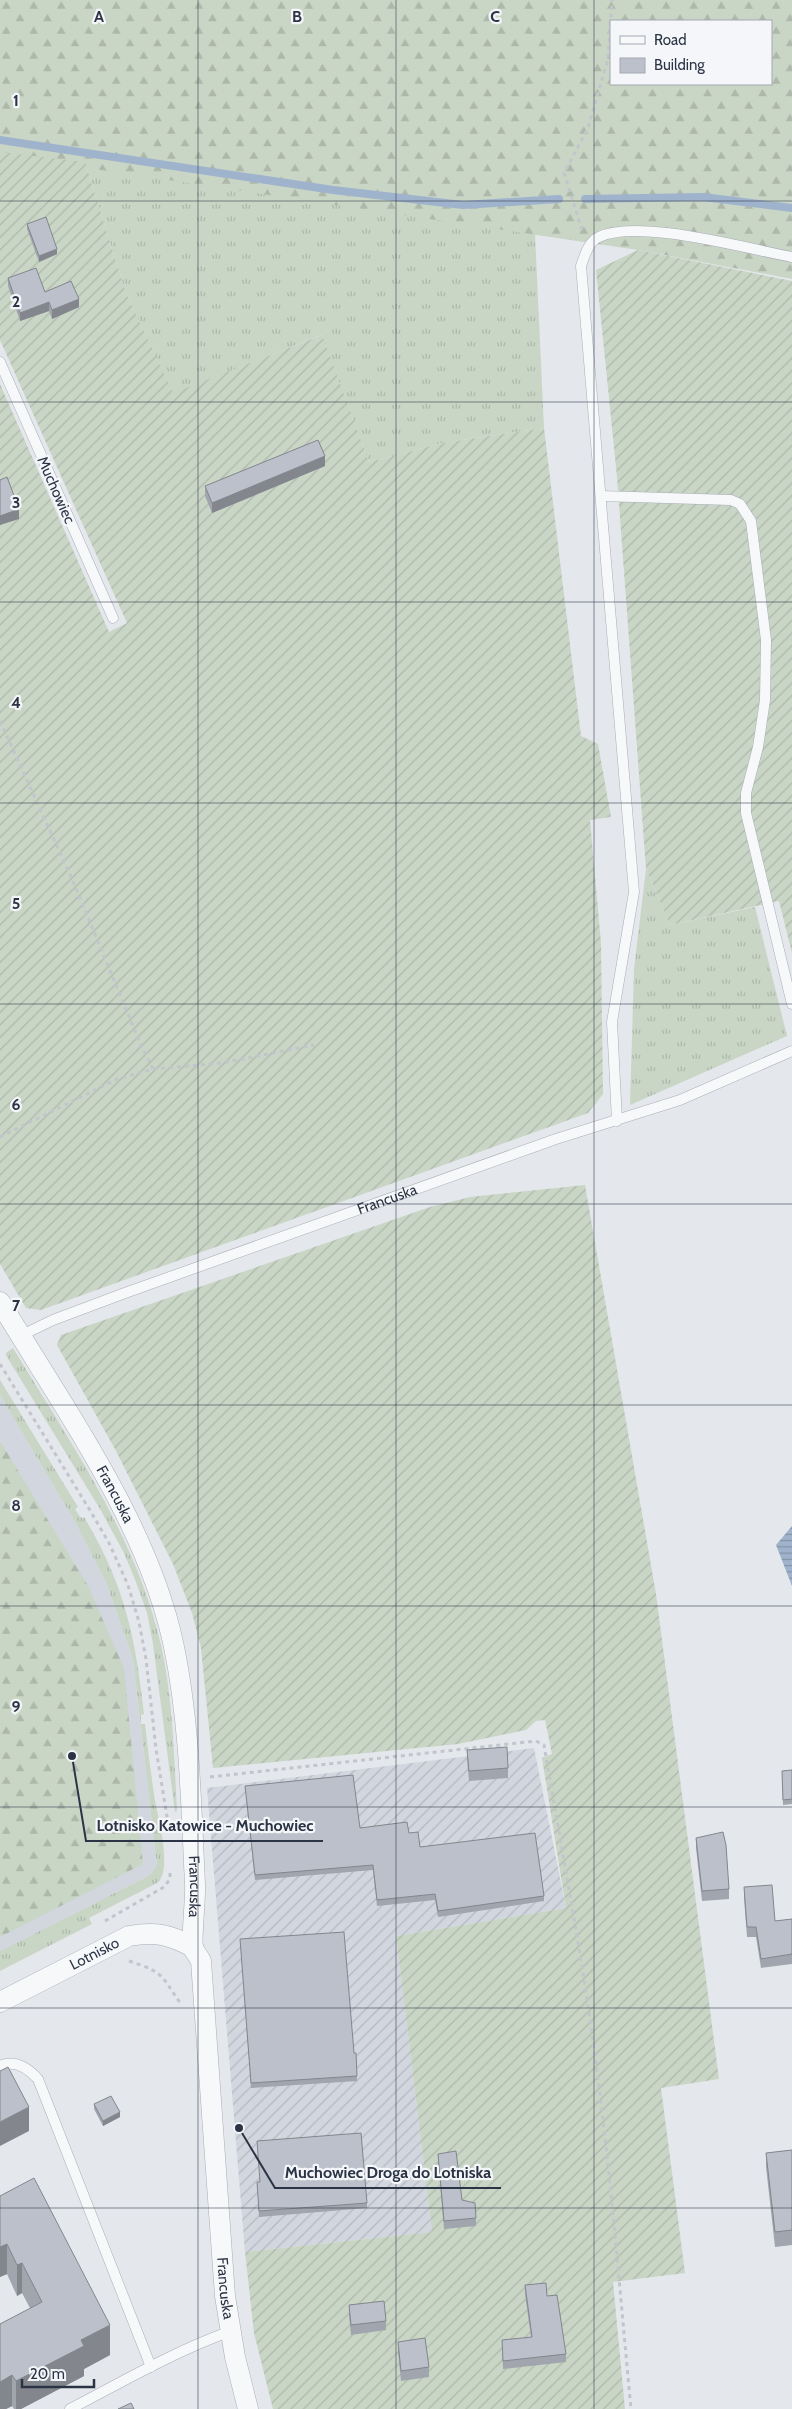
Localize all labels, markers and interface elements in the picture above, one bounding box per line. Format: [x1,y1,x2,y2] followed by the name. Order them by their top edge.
[94,7,104,26] text: A
[292,7,302,26] text: B
[490,7,500,26] text: C
[610,20,772,85] legend
[654,31,687,49] text: Road
[654,56,705,74] text: Building
[13,91,19,110] text: 1
[12,292,20,311] text: 2
[33,454,79,526] street label: Muchowiec
[12,493,20,512] text: 3
[11,693,21,712] text: 4
[12,894,20,913] text: 5
[12,1095,21,1114] text: 6
[355,1180,420,1218] street label: Francuska
[12,1296,21,1315] text: 7
[93,1462,138,1526] street label: Francuska
[11,1496,21,1515] text: 8
[12,1697,21,1716] text: 9
[86,1810,323,1841] callout: Lotnisko Katowice - Muchowiec
[96,1816,314,1835] text: Lotnisko Katowice - Muchowiec
[185,1855,204,1919] street label: Francuska
[67,1934,122,1974] street label: Lotnisko
[275,2157,501,2188] callout: Muchowiec Droga do Lotniska
[285,2163,491,2182] text: Muchowiec Droga do Lotniska
[213,2257,238,2321] street label: Francuska
[22,2356,95,2388] scale bar
[30,2365,65,2383] text: 20 m

